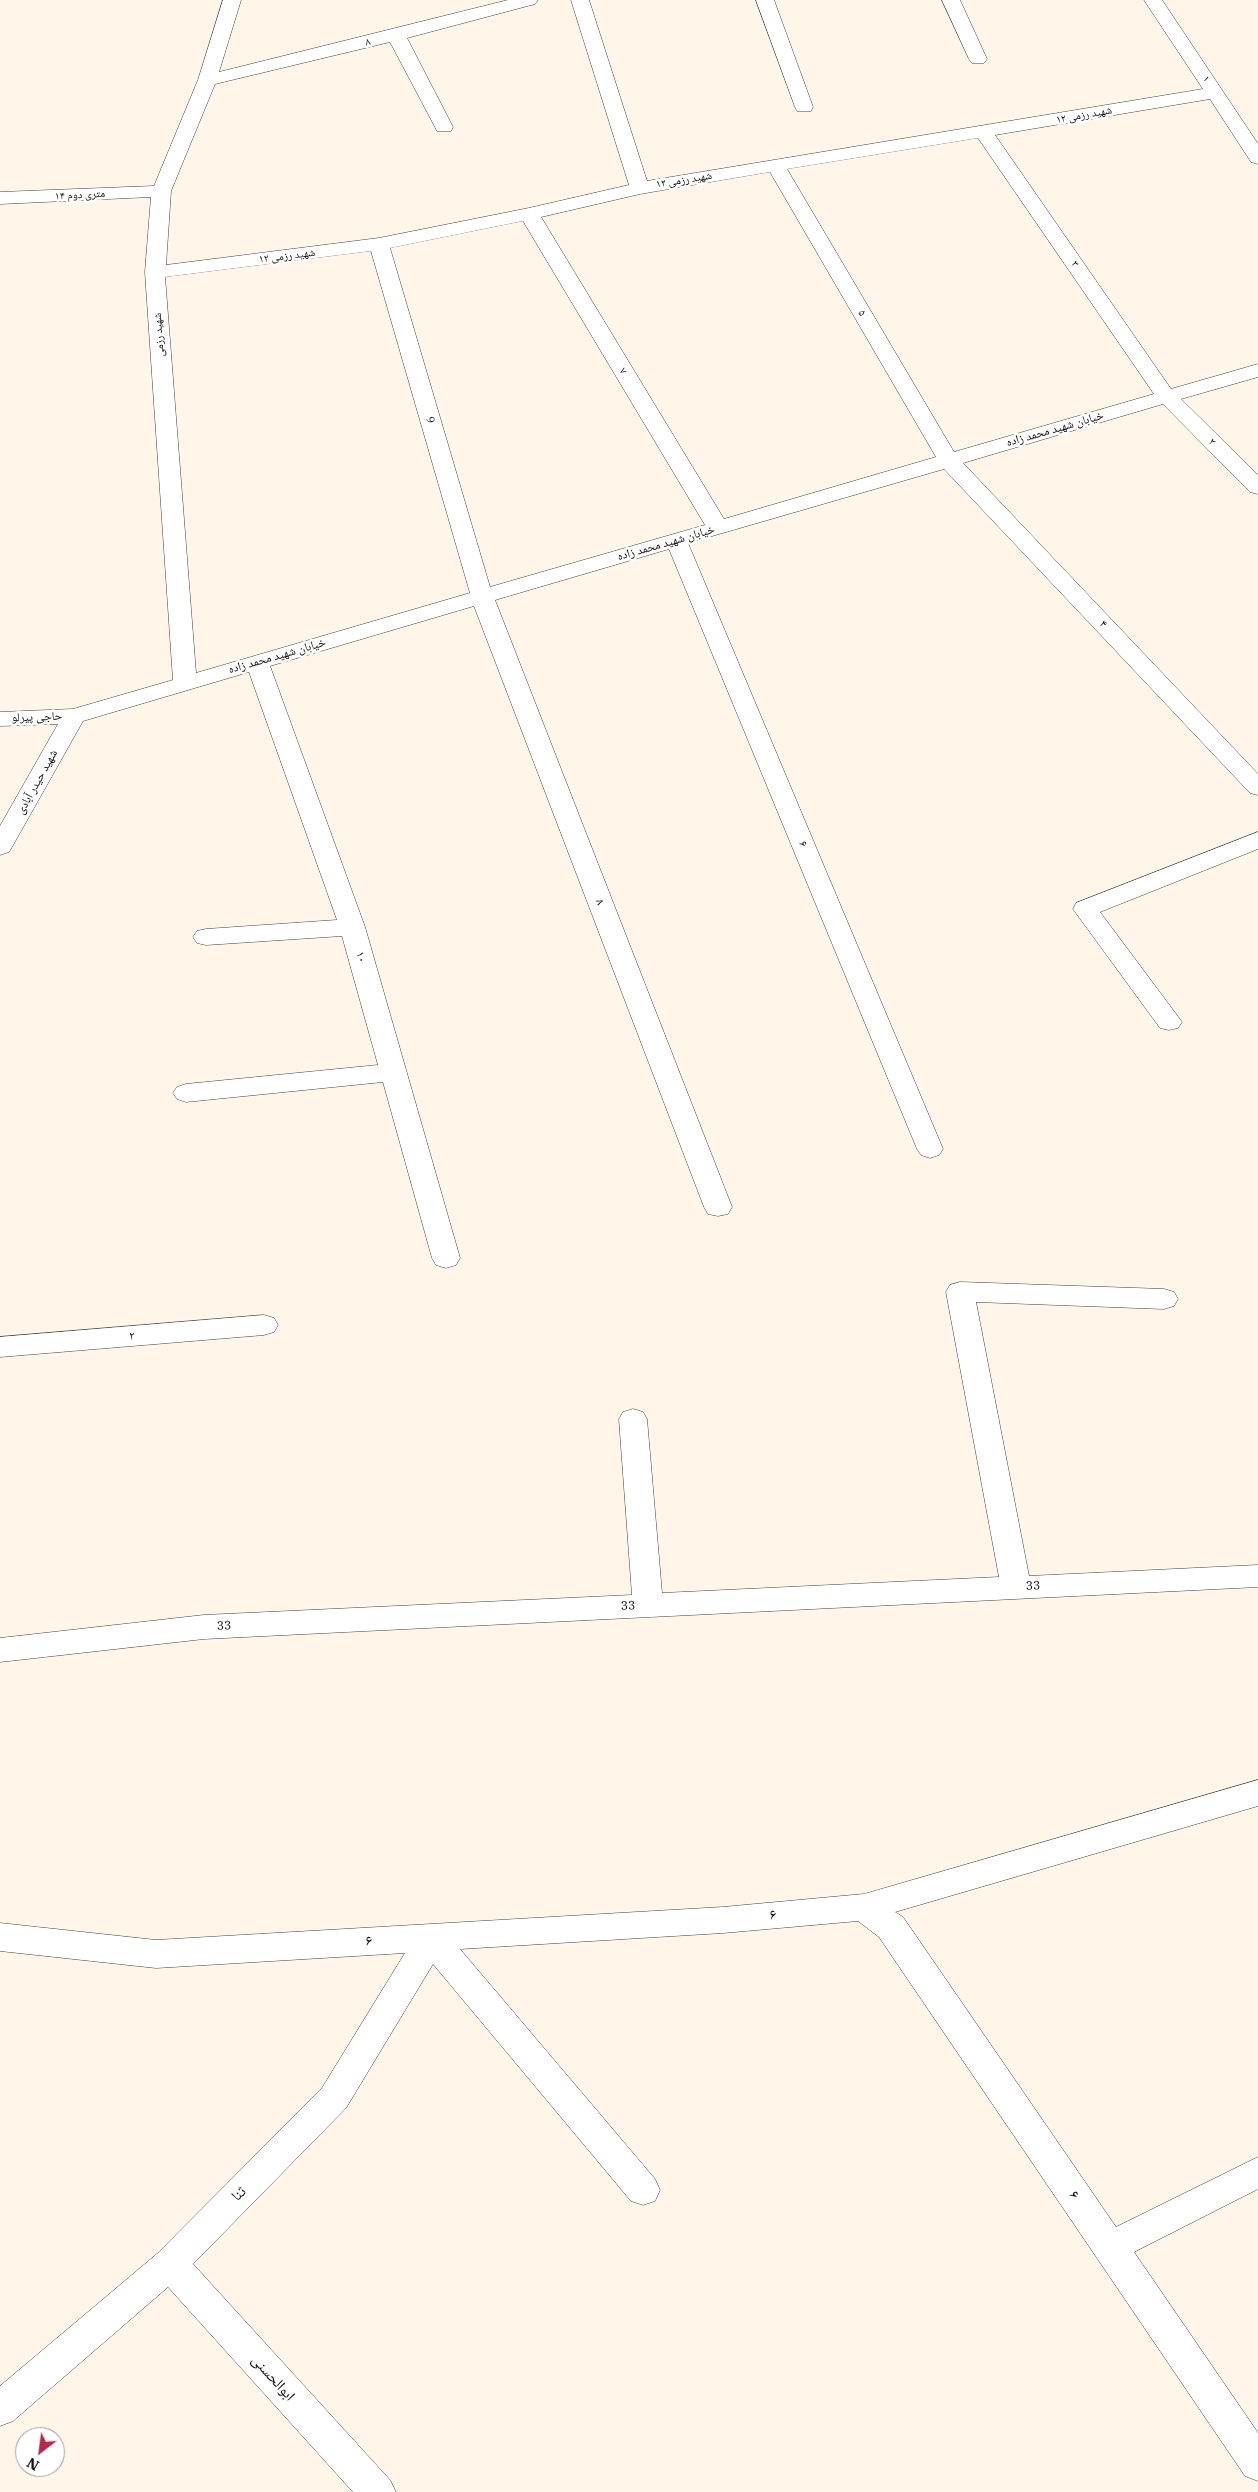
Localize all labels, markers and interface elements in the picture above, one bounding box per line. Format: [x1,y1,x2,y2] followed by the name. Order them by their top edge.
[364,35,372,49] street label: ۸
[1199,73,1213,85] street label: ۱
[1055,104,1113,126] street label: شهید رزمی ۱۲
[655,169,713,191] street label: شهید رزمی ۱۲
[55,187,105,203] street label: ۱۴ متری دوم
[258,246,316,266] street label: شهید رزمی ۱۲
[1068,258,1082,270] street label: ۳
[855,308,869,318] street label: ۵
[151,312,167,358] street label: شهید رزمی
[616,365,630,377] street label: ۷
[1005,408,1105,450] street label: خیابان شهید محمد زاده
[423,415,437,425] street label: 9
[1206,436,1218,448] street label: ۲
[616,522,716,564] street label: خیابان شهید محمد زاده
[1096,617,1110,631] street label: ۴
[227,635,327,677] street label: خیابان شهید محمد زاده
[11,709,63,725] street label: حاجی پیرلو
[13,747,61,817] street label: شهید حیدر آبادی
[795,839,811,849] street label: ۶
[592,897,608,907] street label: ۸
[353,950,369,964] street label: ۱۰
[129,1329,135,1343] street label: ۲
[1025,1578,1041,1594] street label: 33
[620,1598,636,1614] street label: 33
[216,1618,232,1634] street label: 33
[769,1906,777,1924] street label: ۶
[365,1932,373,1950] street label: ۶
[228,2183,250,2205] street label: ثنا
[1065,2187,1083,2203] street label: ۶
[248,2351,298,2405] street label: ابوالحسنی
[15,2427,65,2477] north arrow
[24,2454,42,2475] text: N

